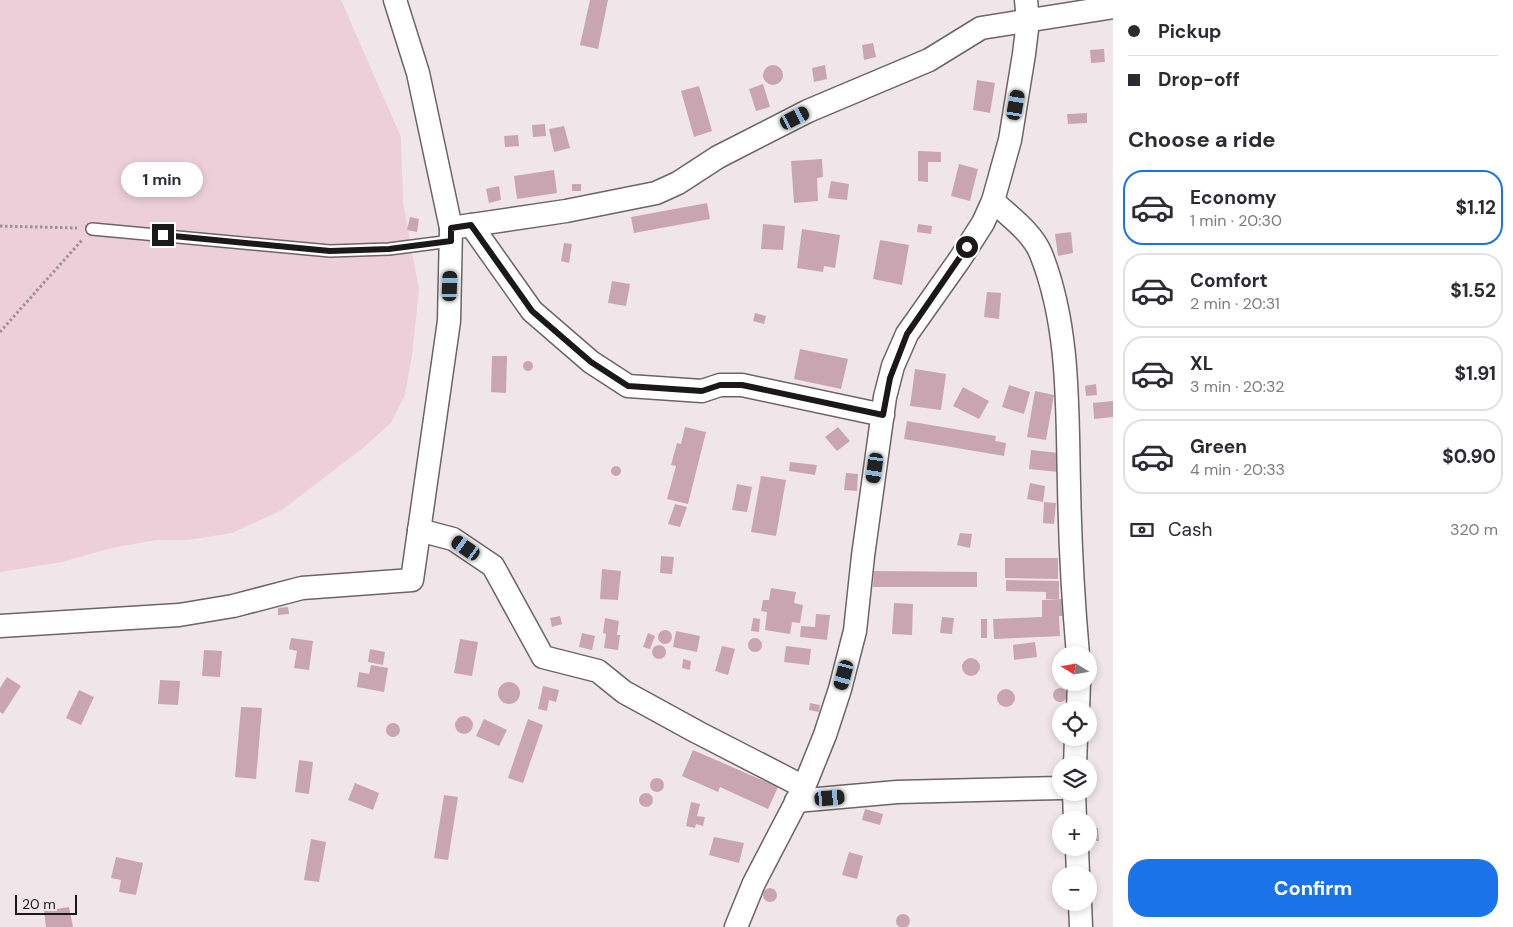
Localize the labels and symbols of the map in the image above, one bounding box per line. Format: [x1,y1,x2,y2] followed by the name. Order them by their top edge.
[1006,89,1025,121] car
[778,105,811,131] car
[122,162,204,198] callout: 1 min
[152,224,174,246] route end
[956,236,978,258] route start
[441,271,458,301] car
[865,452,884,484] car
[449,533,482,563] car
[1052,646,1098,691] north arrow
[832,659,855,691] car
[814,789,845,807] car
[15,892,78,915] scale bar

